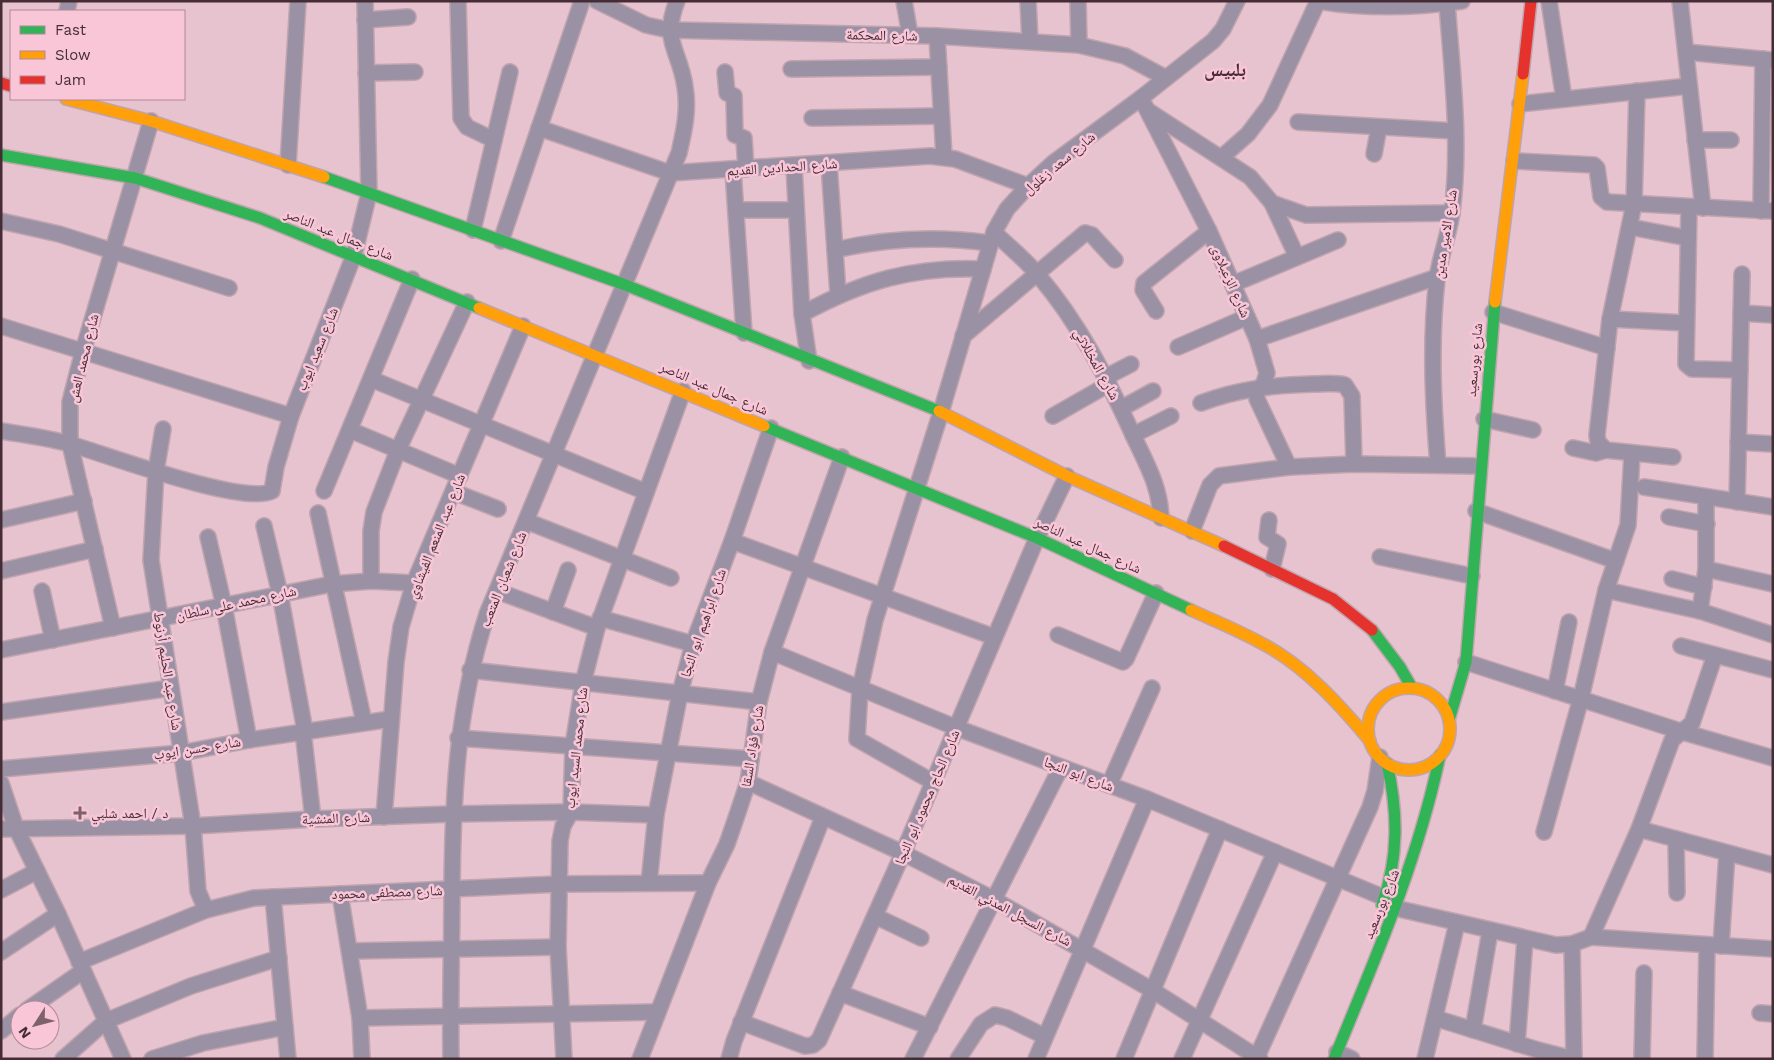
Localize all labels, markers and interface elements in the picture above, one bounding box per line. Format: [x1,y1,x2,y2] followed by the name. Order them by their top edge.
[10,10,185,100] legend
[55,21,87,39] text: Fast
[846,26,918,46] street label: شارع المحكمة
[55,46,91,64] text: Slow
[1204,58,1246,81] district label: بلبيس
[55,71,86,89] text: Jam
[1020,128,1099,199] street label: شارع سعد زغلول
[726,155,838,181] street label: شارع الحدادين القديم
[1430,188,1462,280] street label: شارع الامير مدين
[281,205,396,265] street label: شارع جمال عبد الناصر
[1206,242,1254,321] street label: شارع الزعبلاوى
[293,305,343,394] street label: شارع سعيد ايوب
[64,312,104,404] street label: شارع محمد العش
[1463,322,1487,398] street label: شارع بورسعيد
[1068,325,1123,404] street label: شارع المخللاتي
[656,358,770,420] street label: شارع جمال عبد الناصر
[404,471,472,602] street label: شارع عبد المنعم الفيشاوي
[1030,513,1144,579] street label: شارع جمال عبد الناصر
[477,529,531,630] street label: شارع شعبان المتعب
[677,567,731,680] street label: شارع ابراهيم ابو النجا
[174,582,298,626] street label: شارع محمد على سلطان
[149,610,185,732] street label: شارع عبد الحليم أرنوط
[562,687,592,810] street label: شارع محمد السيد ايوب
[738,704,768,788] street label: شارع فؤاد السقا
[891,727,964,867] street label: شارع الحاج محمود ابو النجا
[152,733,242,765] street label: شارع حسن ايوب
[1041,753,1116,796] street label: شارع ابو النجا
[91,805,168,825] place label: د / احمد شلبي
[73,806,87,820] marker: د / احمد شلبي
[302,809,370,829] street label: شارع المنشية
[1360,867,1404,942] street label: شارع بورسعيد
[944,871,1074,952] street label: شارع السجل المدني القديم
[331,882,443,904] street label: شارع مصطفى محمود
[10,1000,60,1050] north arrow
[15,1024,34,1042] text: N

